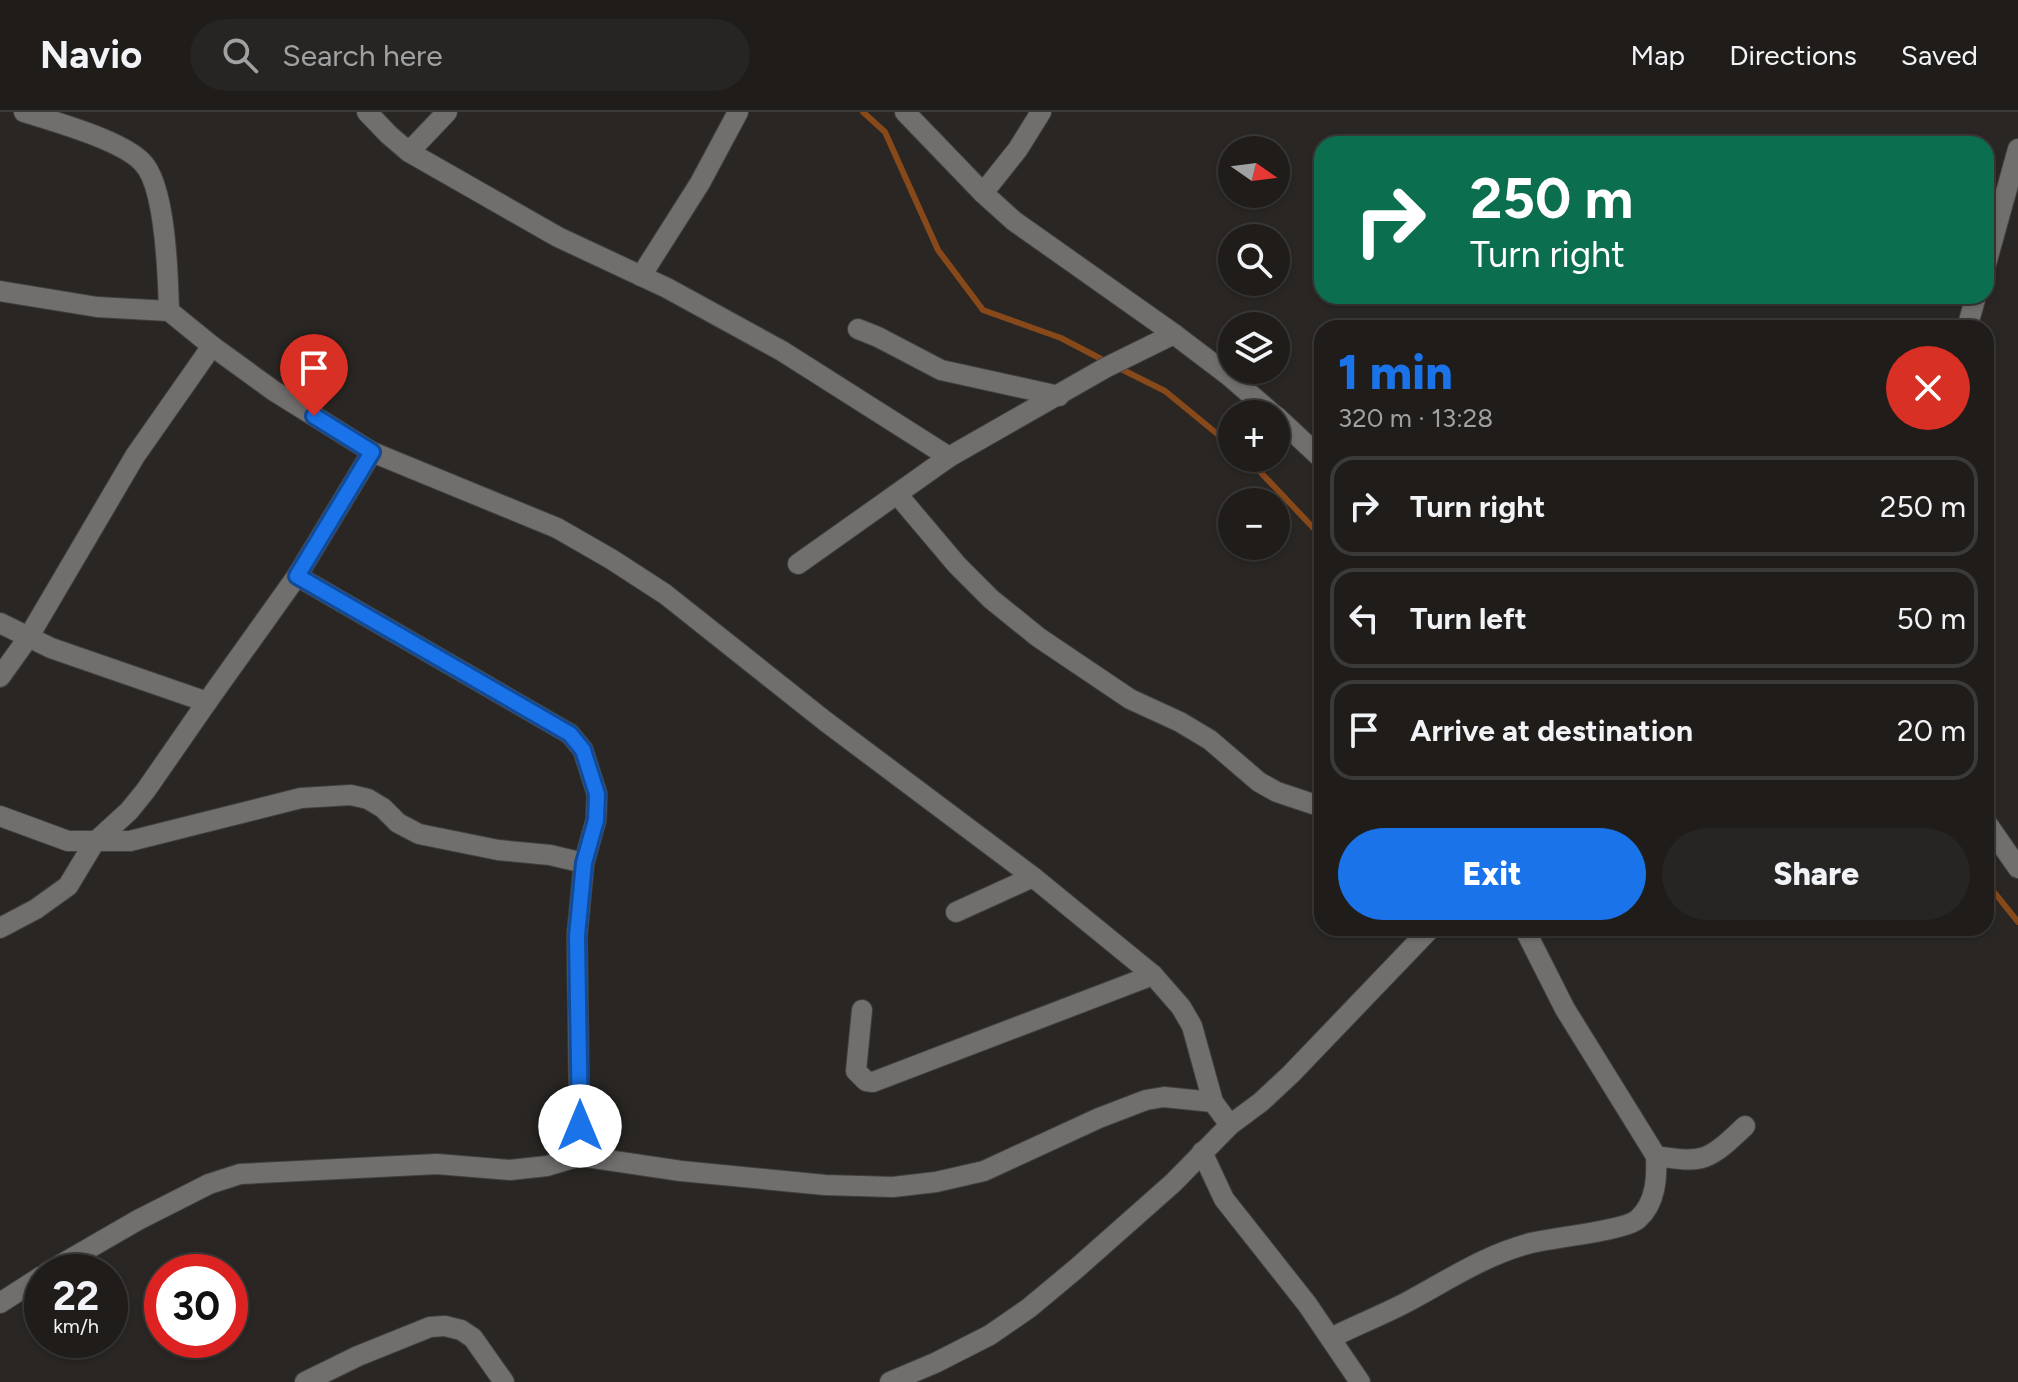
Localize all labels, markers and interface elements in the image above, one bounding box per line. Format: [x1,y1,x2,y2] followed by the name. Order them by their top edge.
[190,19,750,91] search box
[40,32,142,78] text: Navio
[218,33,262,77] icon: search
[282,37,443,74] text: Search here
[1631,38,1685,72] text: Map
[1729,38,1857,72] text: Directions
[1901,38,1978,72] text: Saved
[1218,136,1290,208] north arrow
[1218,136,1290,560] map controls
[1470,165,1633,232] text: 250 m
[1338,168,1442,272] icon: right
[1218,224,1290,296] button: search
[1470,233,1625,276] text: Turn right
[1218,312,1290,384] button: layers
[280,334,348,416] pin
[1338,343,1453,401] text: 1 min
[292,346,336,390] icon: arrive
[1886,346,1970,430] button: close
[1218,400,1290,472] button: +
[1338,402,1493,434] text: 320 m · 13:28
[1342,484,1386,528] icon: right
[1218,488,1290,560] button: −
[1410,488,1545,525] text: Turn right
[1880,488,1966,525] text: 250 m
[1342,596,1386,640] icon: left
[1410,600,1527,637] text: Turn left
[1897,600,1966,637] text: 50 m
[1342,708,1386,752] icon: arrive
[1410,712,1693,749] text: Arrive at destination
[1897,712,1966,749] text: 20 m
[1338,828,1646,920] button: Exit
[1662,828,1970,920] button: Share
[538,1084,622,1168] position arrow
[144,1254,248,1358] speed limit sign: 30
[53,1272,99,1320] text: 22
[53,1314,99,1338] text: km/h

